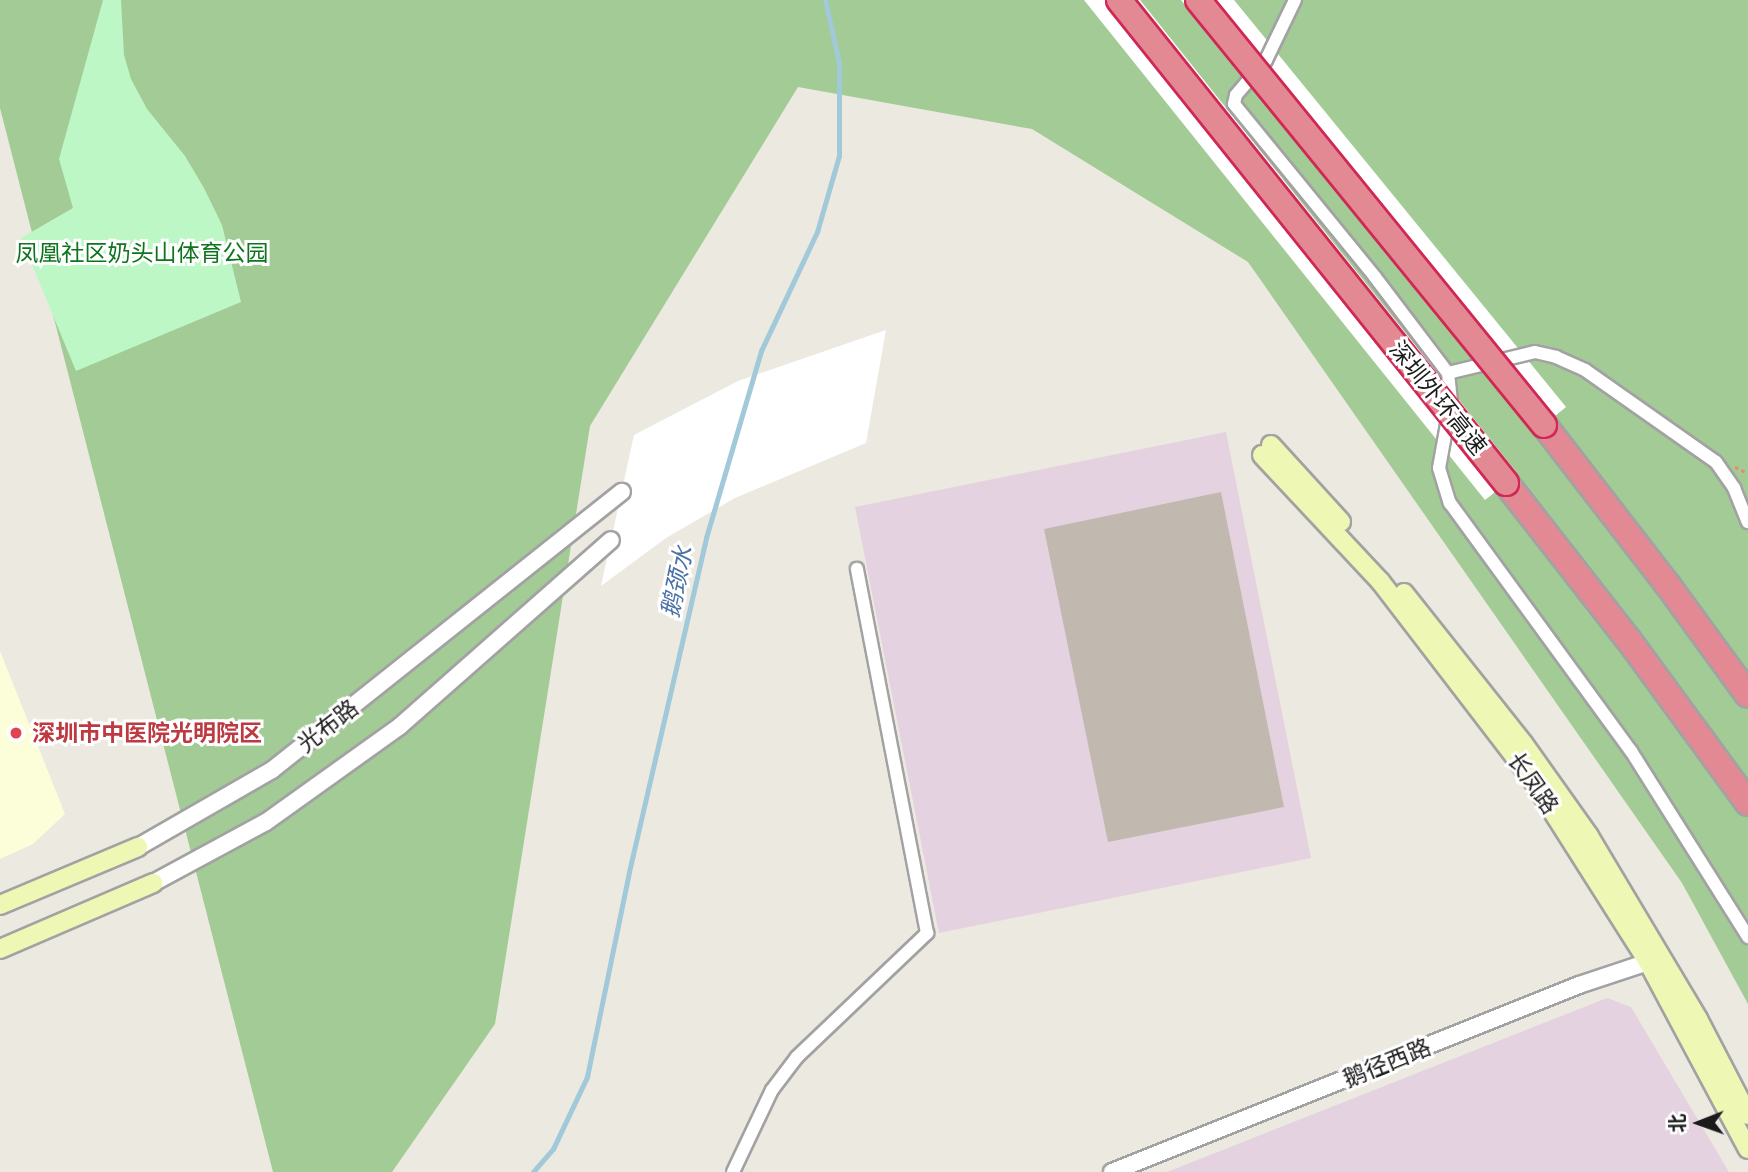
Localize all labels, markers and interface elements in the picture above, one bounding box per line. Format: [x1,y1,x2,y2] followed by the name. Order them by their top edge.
[16,239,268,267] park label: 凤凰社区奶头山体育公园
[1384,336,1492,460] street label: 深圳外环高速
[656,544,700,620] water label: 鹅颈水
[292,694,364,758] street label: 光布路
[32,719,262,747] place label: 深圳市中医院光明院区
[6,723,26,743] marker: 深圳市中医院光明院区
[1502,747,1564,819] street label: 长凤路
[1339,1033,1435,1093] street label: 鹅径西路
[1664,1088,1734,1158] north arrow
[1666,1114,1689,1133] text: 北

